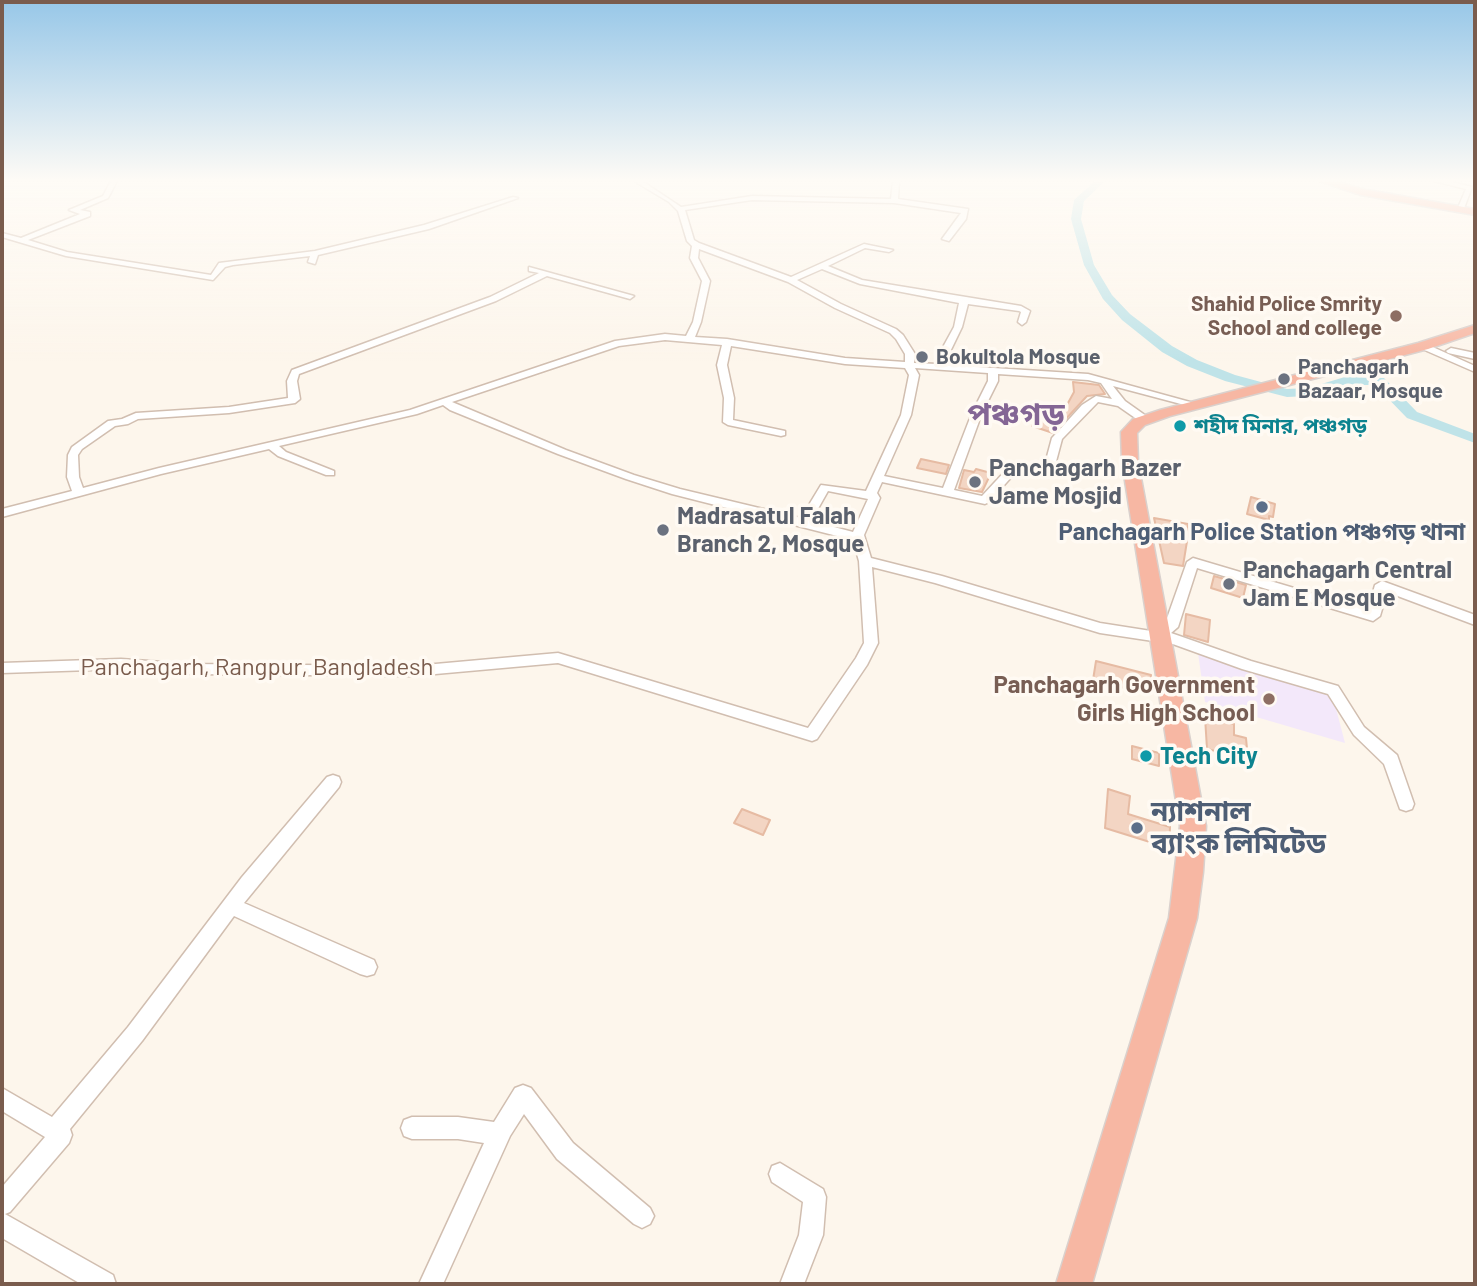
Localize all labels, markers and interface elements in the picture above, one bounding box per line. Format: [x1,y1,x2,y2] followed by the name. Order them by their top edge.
[1191,291,1382,341] place label: Shahid Police Smrity School and college
[1388,308,1404,324] marker: Shahid Police Smrity School and college
[936,344,1101,370] place label: Bokultola Mosque
[914,349,930,365] marker: Bokultola Mosque
[1298,354,1443,404] place label: Panchagarh Bazaar, Mosque
[1276,371,1292,387] marker: Panchagarh Bazaar, Mosque
[967,395,1065,433] district label: পঞ্চগড়
[1194,413,1367,439] place label: শহীদ মিনার, পঞ্চগড়
[1172,418,1188,434] marker: শহীদ মিনার, পঞ্চগড়
[989,454,1182,510] place label: Panchagarh Bazer Jame Mosjid
[967,474,983,490] marker: Panchagarh Bazer Jame Mosjid
[1254,499,1270,515] marker: Panchagarh Police Station পঞ্চগড় থানা
[677,502,864,558] place label: Madrasatul Falah Branch 2, Mosque
[1059,518,1465,546] place label: Panchagarh Police Station পঞ্চগড় থানা
[655,522,671,538] marker: Madrasatul Falah Branch 2, Mosque
[1243,556,1452,612] place label: Panchagarh Central Jam E Mosque
[1221,576,1237,592] marker: Panchagarh Central Jam E Mosque
[80,653,434,681] street label: Panchagarh, Rangpur, Bangladesh
[993,671,1255,727] place label: Panchagarh Government Girls High School
[1261,691,1277,707] marker: Panchagarh Government Girls High School
[1160,742,1258,770] place label: Tech City
[1138,748,1154,764] marker: Tech City
[1151,795,1326,861] place label: ন্যাশনাল ব্যাংক লিমিটেড
[1129,820,1145,836] marker: ন্যাশনাল ব্যাংক লিমিটেড

